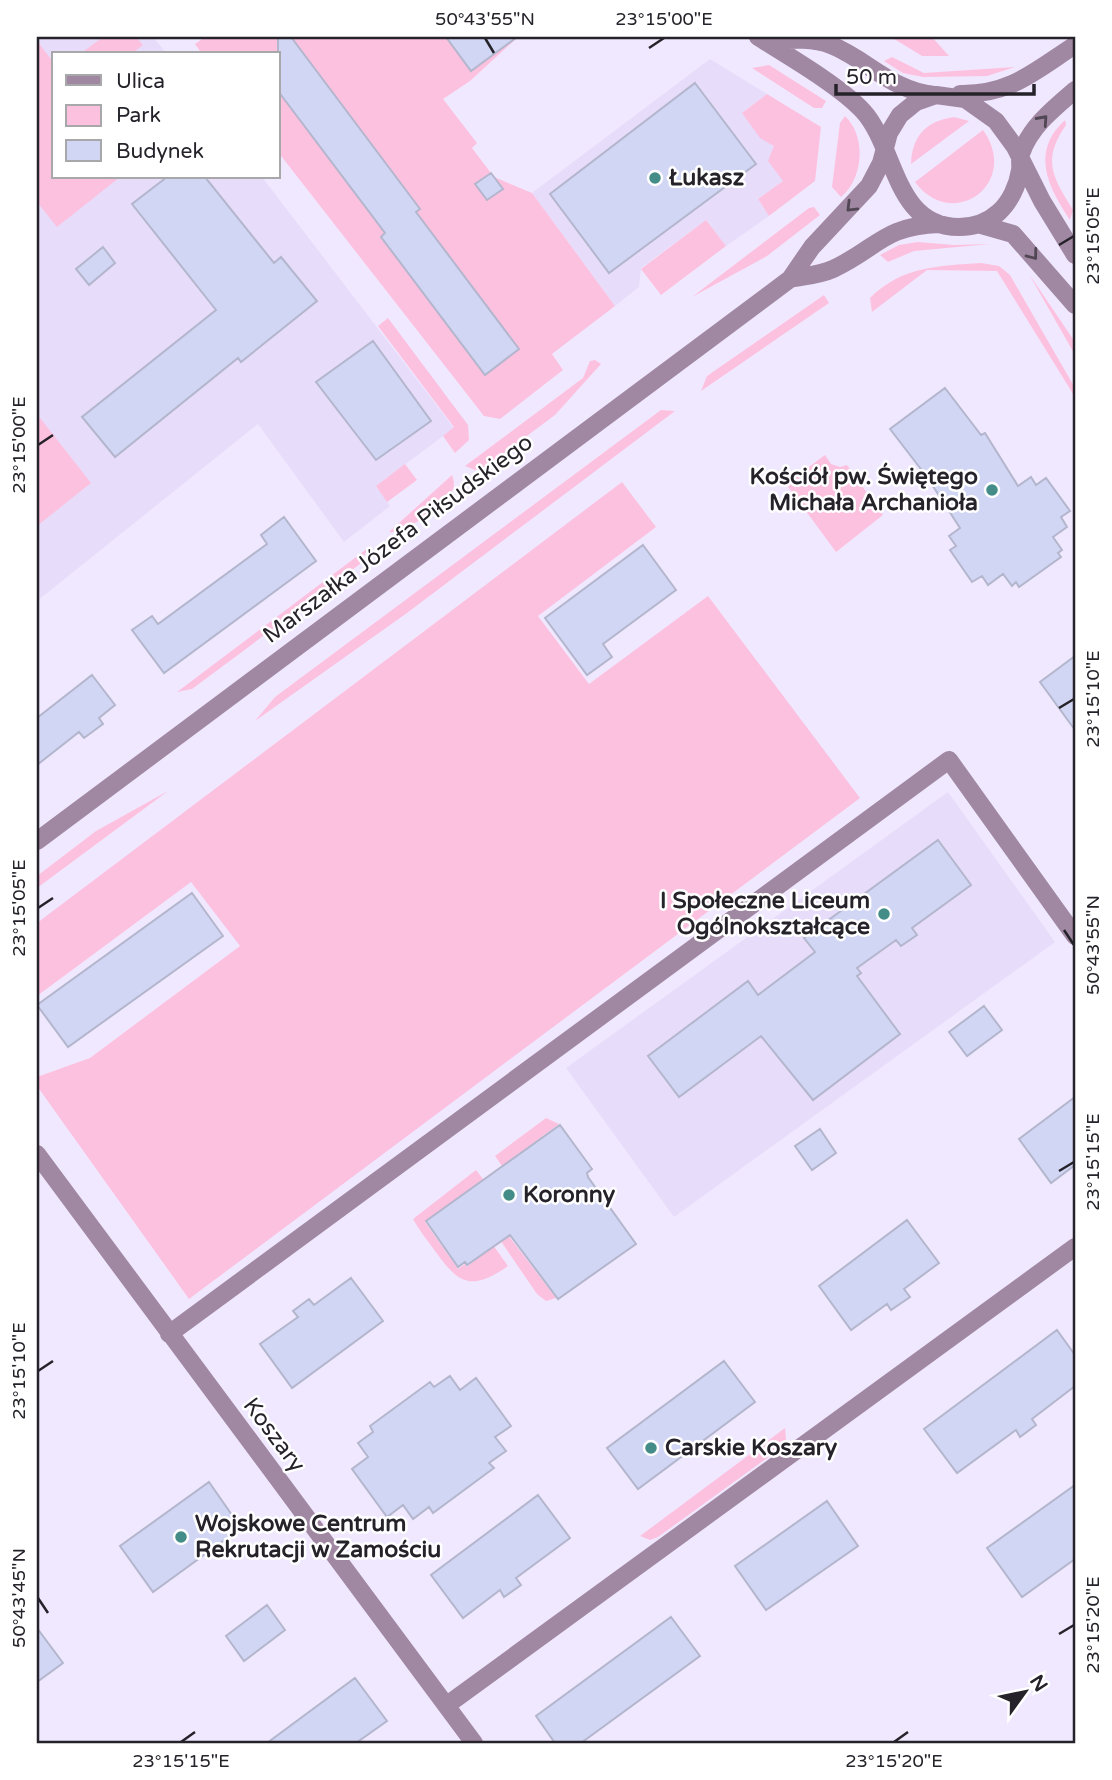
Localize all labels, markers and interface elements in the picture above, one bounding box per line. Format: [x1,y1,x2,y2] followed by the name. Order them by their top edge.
[435,8,535,30] text: 50°43'55"N
[615,8,713,30] text: 23°15'00"E
[52,52,280,178] legend
[836,52,1033,96] scale bar
[846,65,897,90] text: 50 m
[116,69,165,94] text: Ulica
[116,103,161,128] text: Park
[1035,115,1047,128] one-way arrow
[116,139,204,164] text: Budynek
[669,164,744,192] place label: Łukasz
[647,170,663,186] marker: Łukasz
[1082,187,1104,285] text: 23°15'05"E
[847,199,860,212] one-way arrow
[1024,247,1037,260] one-way arrow
[8,396,30,494] text: 23°15'00"E
[258,428,538,650] street label: Marszałka Józefa Piłsudskiego
[750,462,978,517] place label: Kościół pw. Świętego Michała Archanioła
[984,482,1000,498] marker: Kościół pw. Świętego Michała Archanioła
[1082,650,1104,748] text: 23°15'10"E
[8,859,30,957] text: 23°15'05"E
[660,887,870,941] place label: I Społeczne Liceum Ogólnokształcące
[1082,895,1104,995] text: 50°43'55"N
[876,906,892,922] marker: I Społeczne Liceum Ogólnokształcące
[1082,1113,1104,1211] text: 23°15'15"E
[523,1181,616,1209] place label: Koronny
[501,1187,517,1203] marker: Koronny
[8,1322,30,1420] text: 23°15'10"E
[237,1392,311,1478] street label: Koszary
[665,1434,838,1462] place label: Carskie Koszary
[643,1440,659,1456] marker: Carskie Koszary
[195,1510,441,1564] place label: Wojskowe Centrum Rekrutacji w Zamościu
[173,1529,189,1545] marker: Wojskowe Centrum Rekrutacji w Zamościu
[8,1548,30,1648] text: 50°43'45"N
[1082,1576,1104,1674] text: 23°15'20"E
[990,1658,1060,1728] north arrow
[1025,1671,1052,1696] text: N
[132,1750,230,1772] text: 23°15'15"E
[845,1750,943,1772] text: 23°15'20"E

